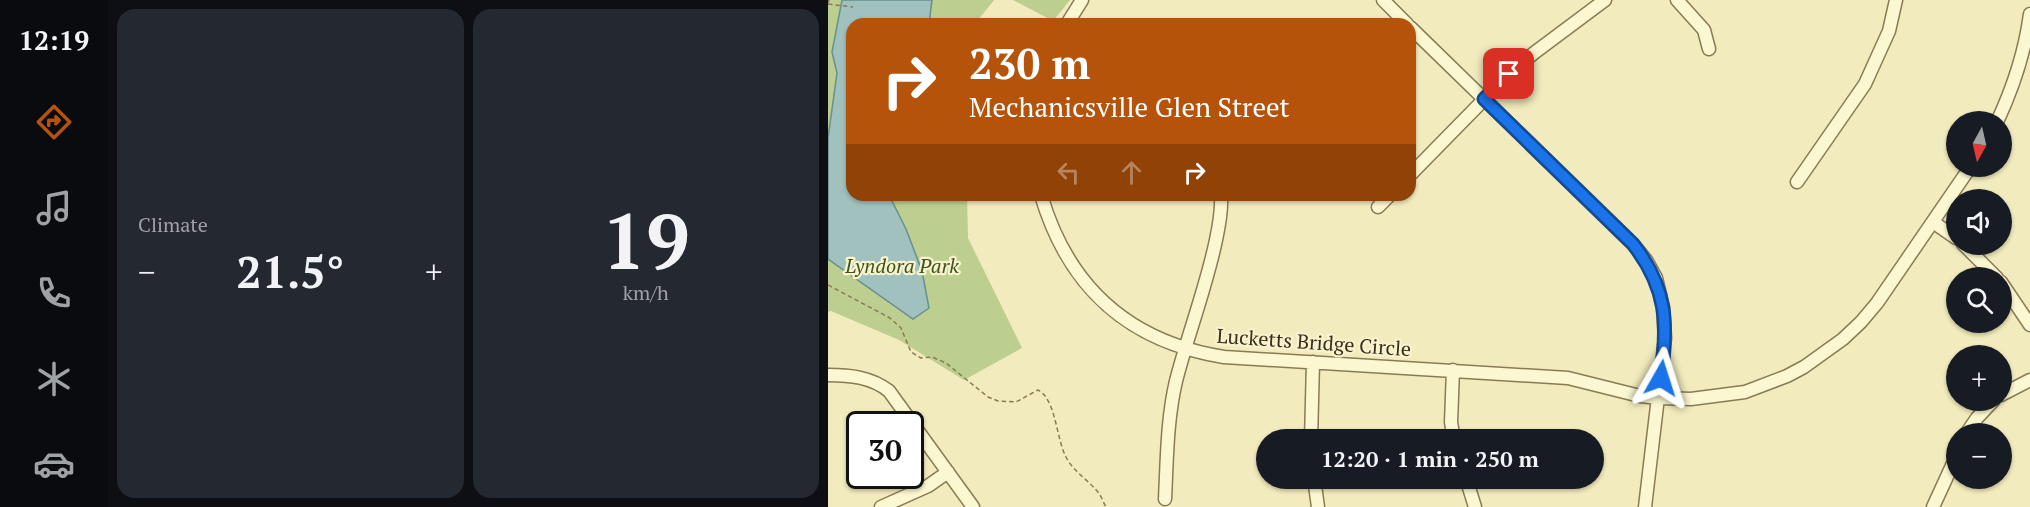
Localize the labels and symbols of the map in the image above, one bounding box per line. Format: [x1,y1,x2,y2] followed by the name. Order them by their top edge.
[1483,48,1534,99] pin
[1946,111,2012,177] north arrow
[844,252,959,279] park label: Lyndora Park
[1216,322,1412,362] street label: Lucketts Bridge Circle
[1629,346,1693,410] position arrow
[846,411,924,489] speed limit sign: 30

